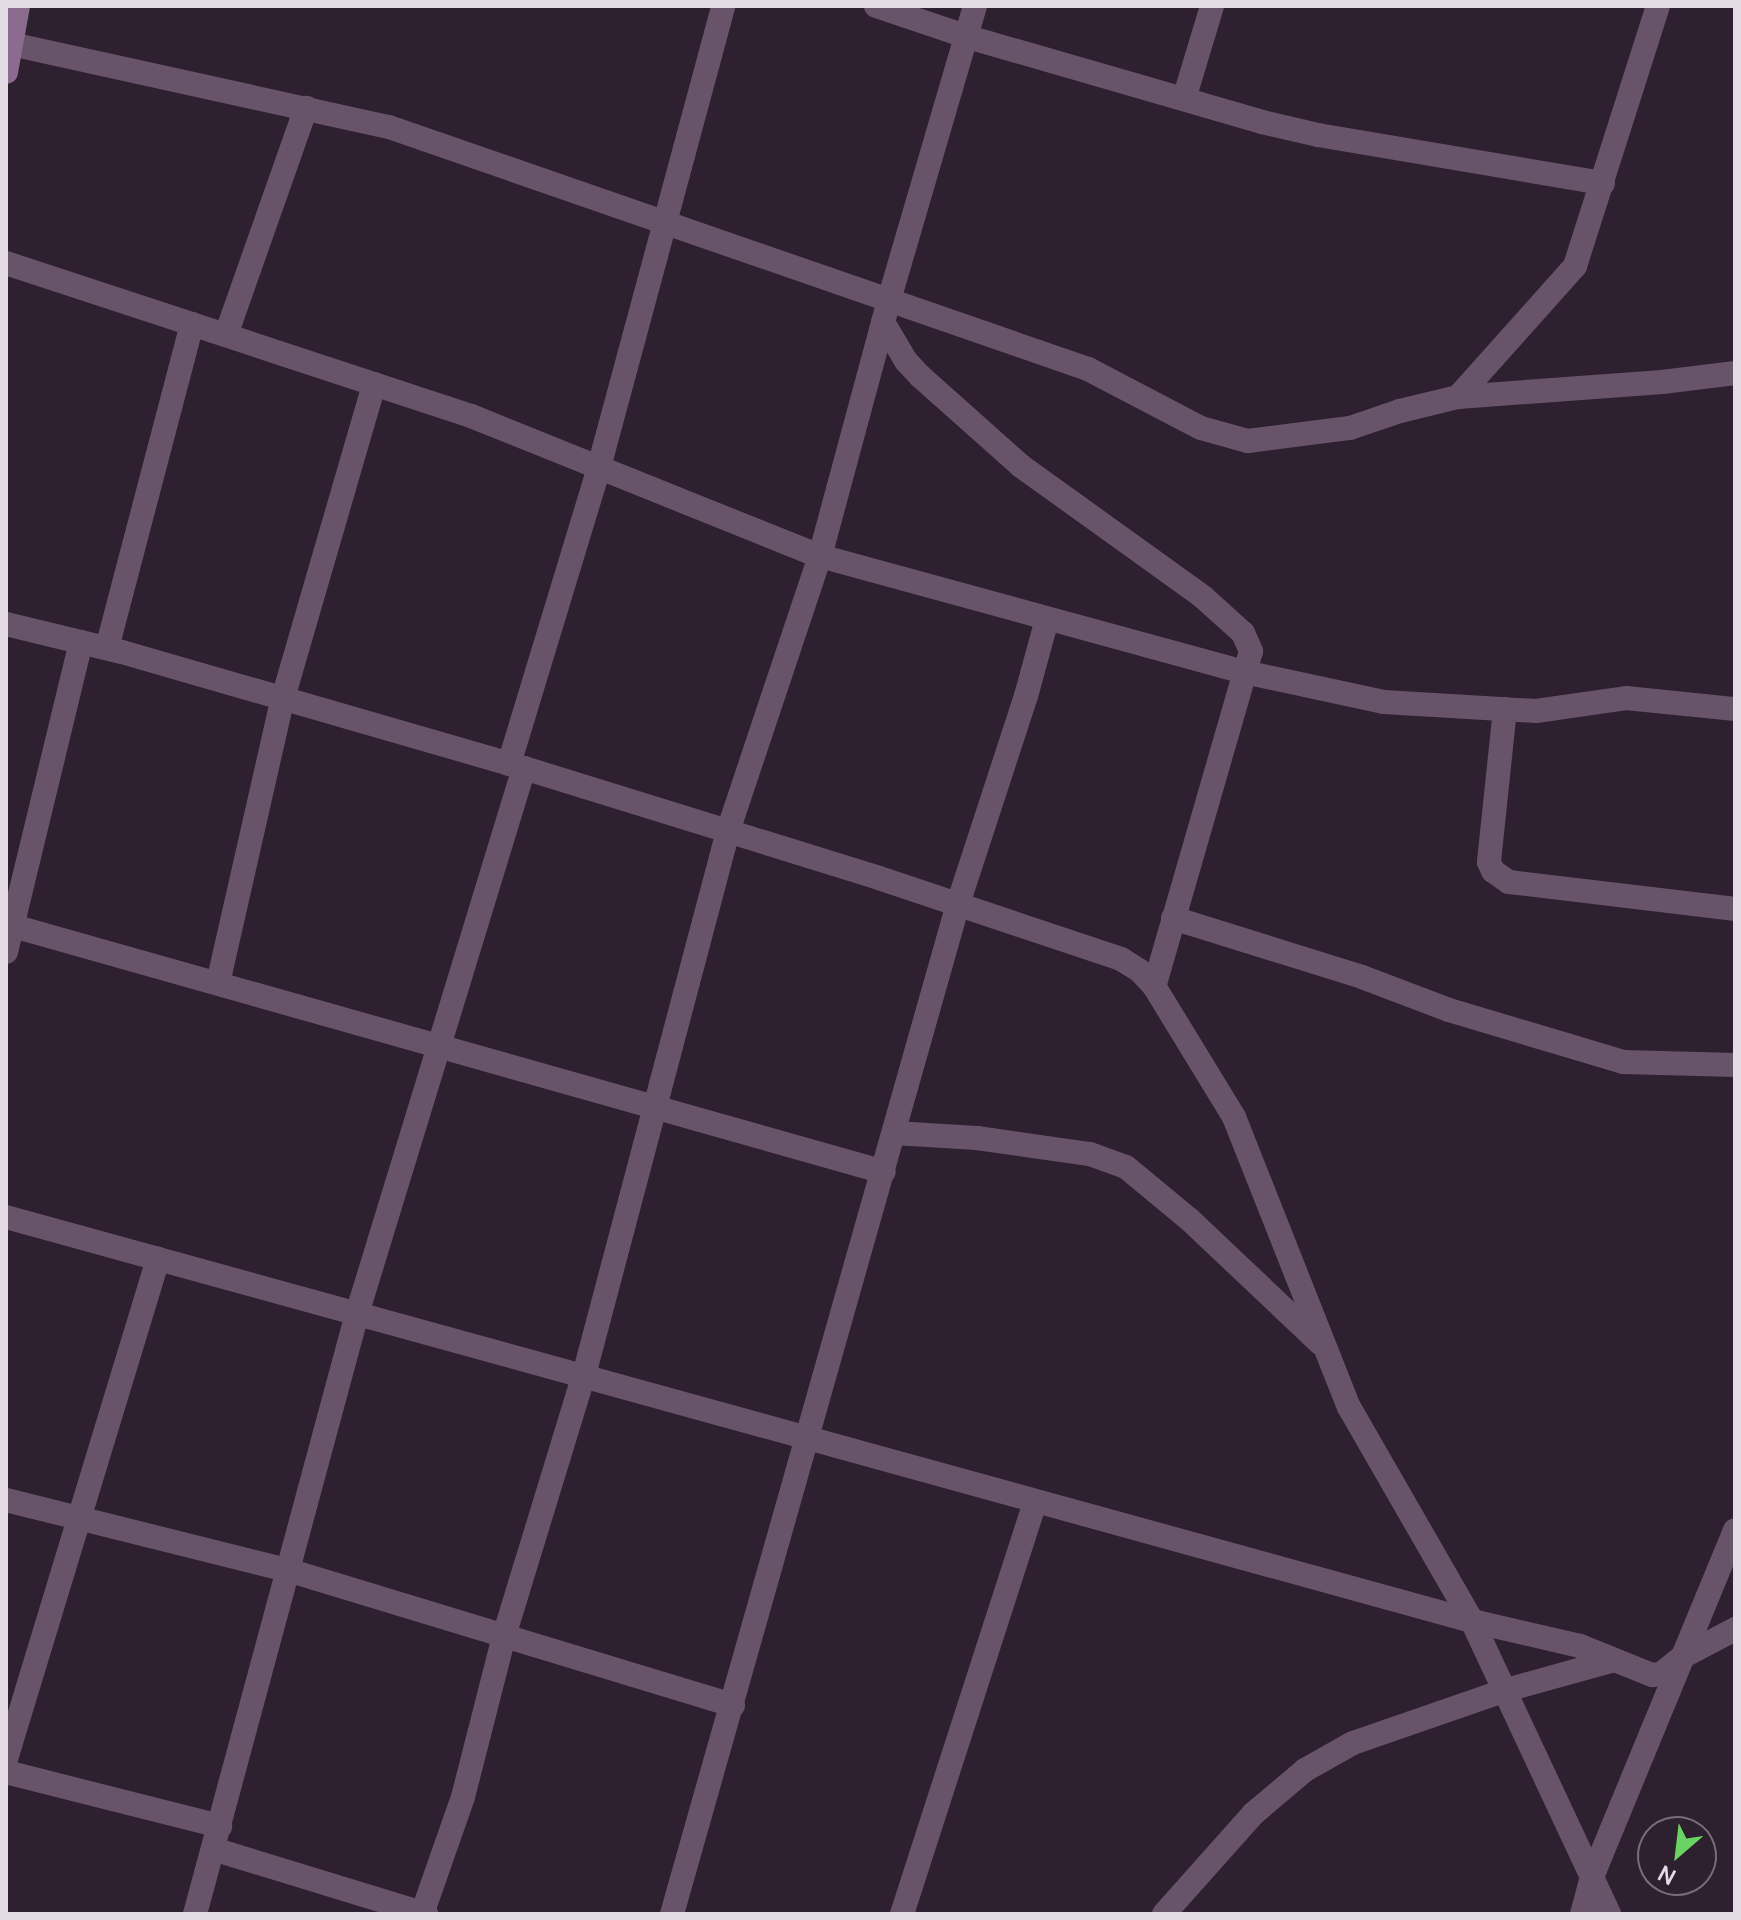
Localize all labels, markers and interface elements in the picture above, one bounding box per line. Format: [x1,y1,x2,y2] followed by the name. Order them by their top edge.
[1637,1816,1717,1896] north arrow
[1653,1858,1681,1892] text: N

